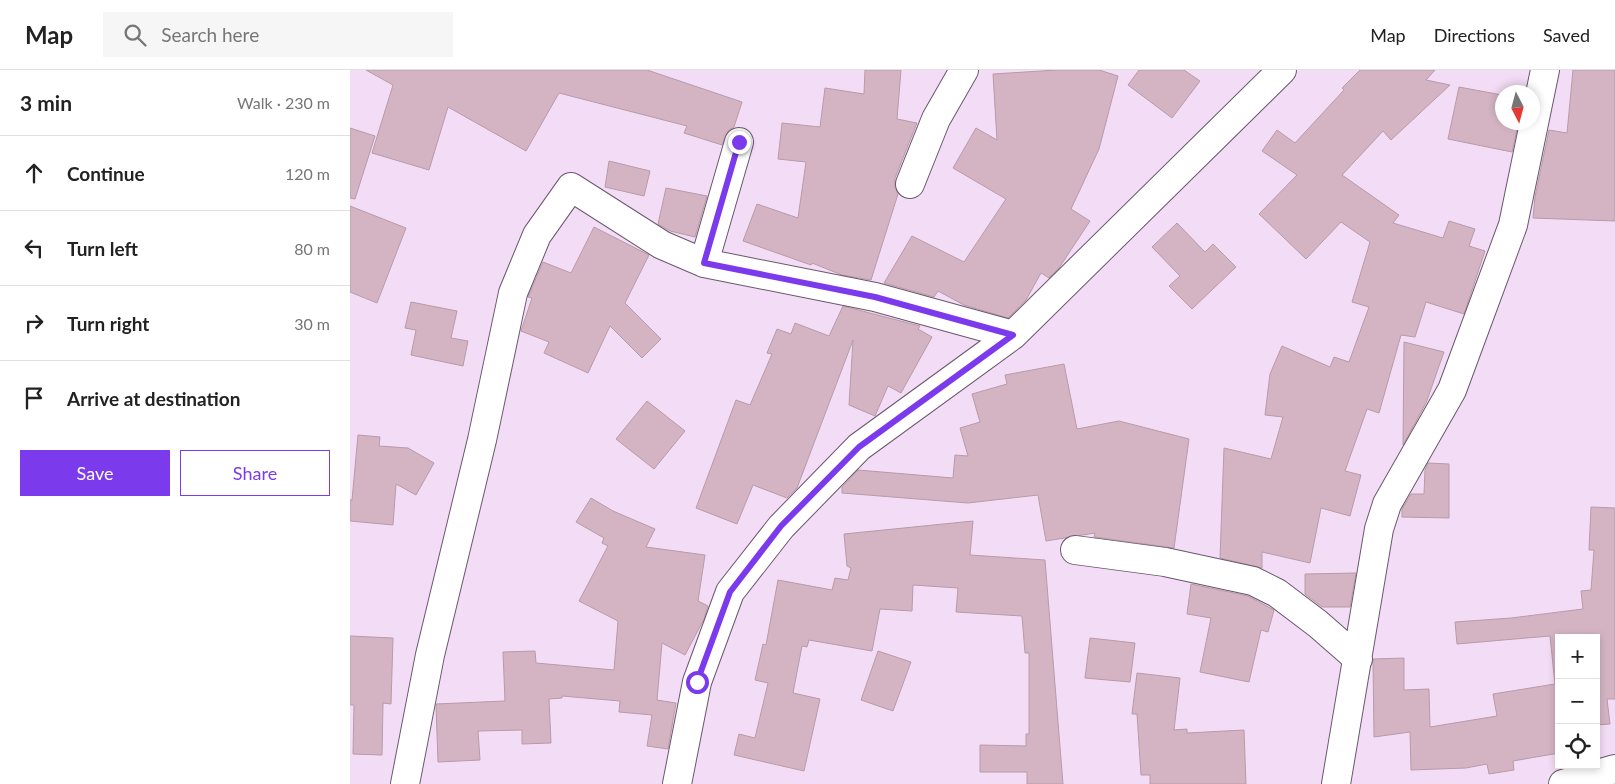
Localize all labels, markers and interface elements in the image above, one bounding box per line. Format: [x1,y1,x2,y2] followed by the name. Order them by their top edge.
[103,12,453,57] search box
[25,20,73,49] text: Map
[121,21,149,49] icon: search
[161,23,259,46] text: Search here
[1370,24,1406,46] text: Map
[1434,24,1515,46] text: Directions
[1543,24,1590,46] text: Saved
[1495,85,1540,130] north arrow
[20,90,72,115] text: 3 min
[237,93,330,112] text: Walk · 230 m
[728,131,751,154] route end
[20,159,48,187] icon: ahead
[67,162,145,185] text: Continue
[285,164,330,183] text: 120 m
[20,234,48,262] icon: left
[67,237,138,260] text: Turn left
[294,239,330,258] text: 80 m
[20,309,48,337] icon: right
[67,312,149,335] text: Turn right
[294,314,330,333] text: 30 m
[20,384,48,412] icon: arrive
[67,387,240,410] text: Arrive at destination
[20,450,170,496] button: Save
[180,450,330,496] button: Share
[1555,634,1600,769] map controls
[1555,634,1600,679] button: +
[686,671,709,694] route start
[1555,679,1600,724] button: −
[1555,724,1600,769] button: locate

